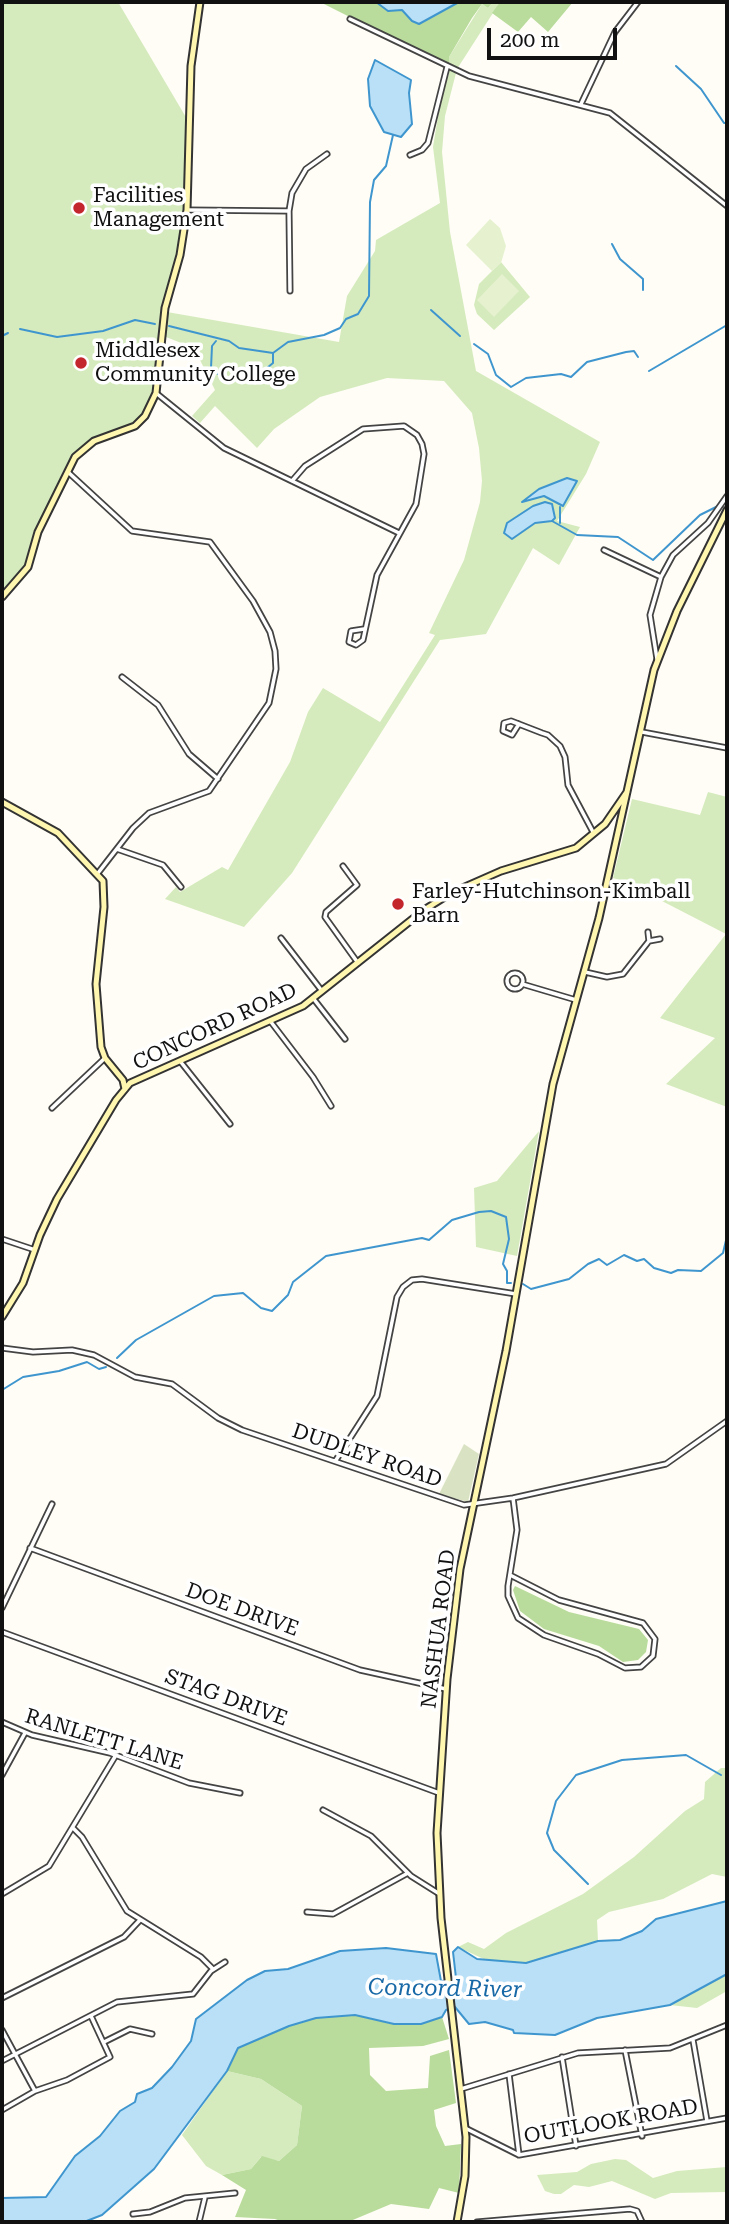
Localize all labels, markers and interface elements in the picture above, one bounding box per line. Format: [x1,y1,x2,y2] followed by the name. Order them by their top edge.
[491,14,620,58] scale bar
[500,28,560,52] text: 200 m
[93,183,224,233] place label: Facilities Management
[71,200,87,216] marker: Facilities Management
[95,338,296,388] place label: Middlesex Community College
[73,355,89,371] marker: Middlesex Community College
[412,879,690,929] place label: Farley-Hutchinson-Kimball Barn
[390,896,406,912] marker: Farley-Hutchinson-Kimball Barn
[129,978,301,1076] street label: CONCORD ROAD
[289,1419,445,1493] street label: DUDLEY ROAD
[417,1548,461,1710] street label: NASHUA ROAD
[182,1578,302,1642] street label: DOE DRIVE
[161,1664,291,1732] street label: STAG DRIVE
[22,1704,186,1776] street label: RANLETT LANE
[368,1974,522,2004] water label: Concord River
[522,2094,700,2150] street label: OUTLOOK ROAD

